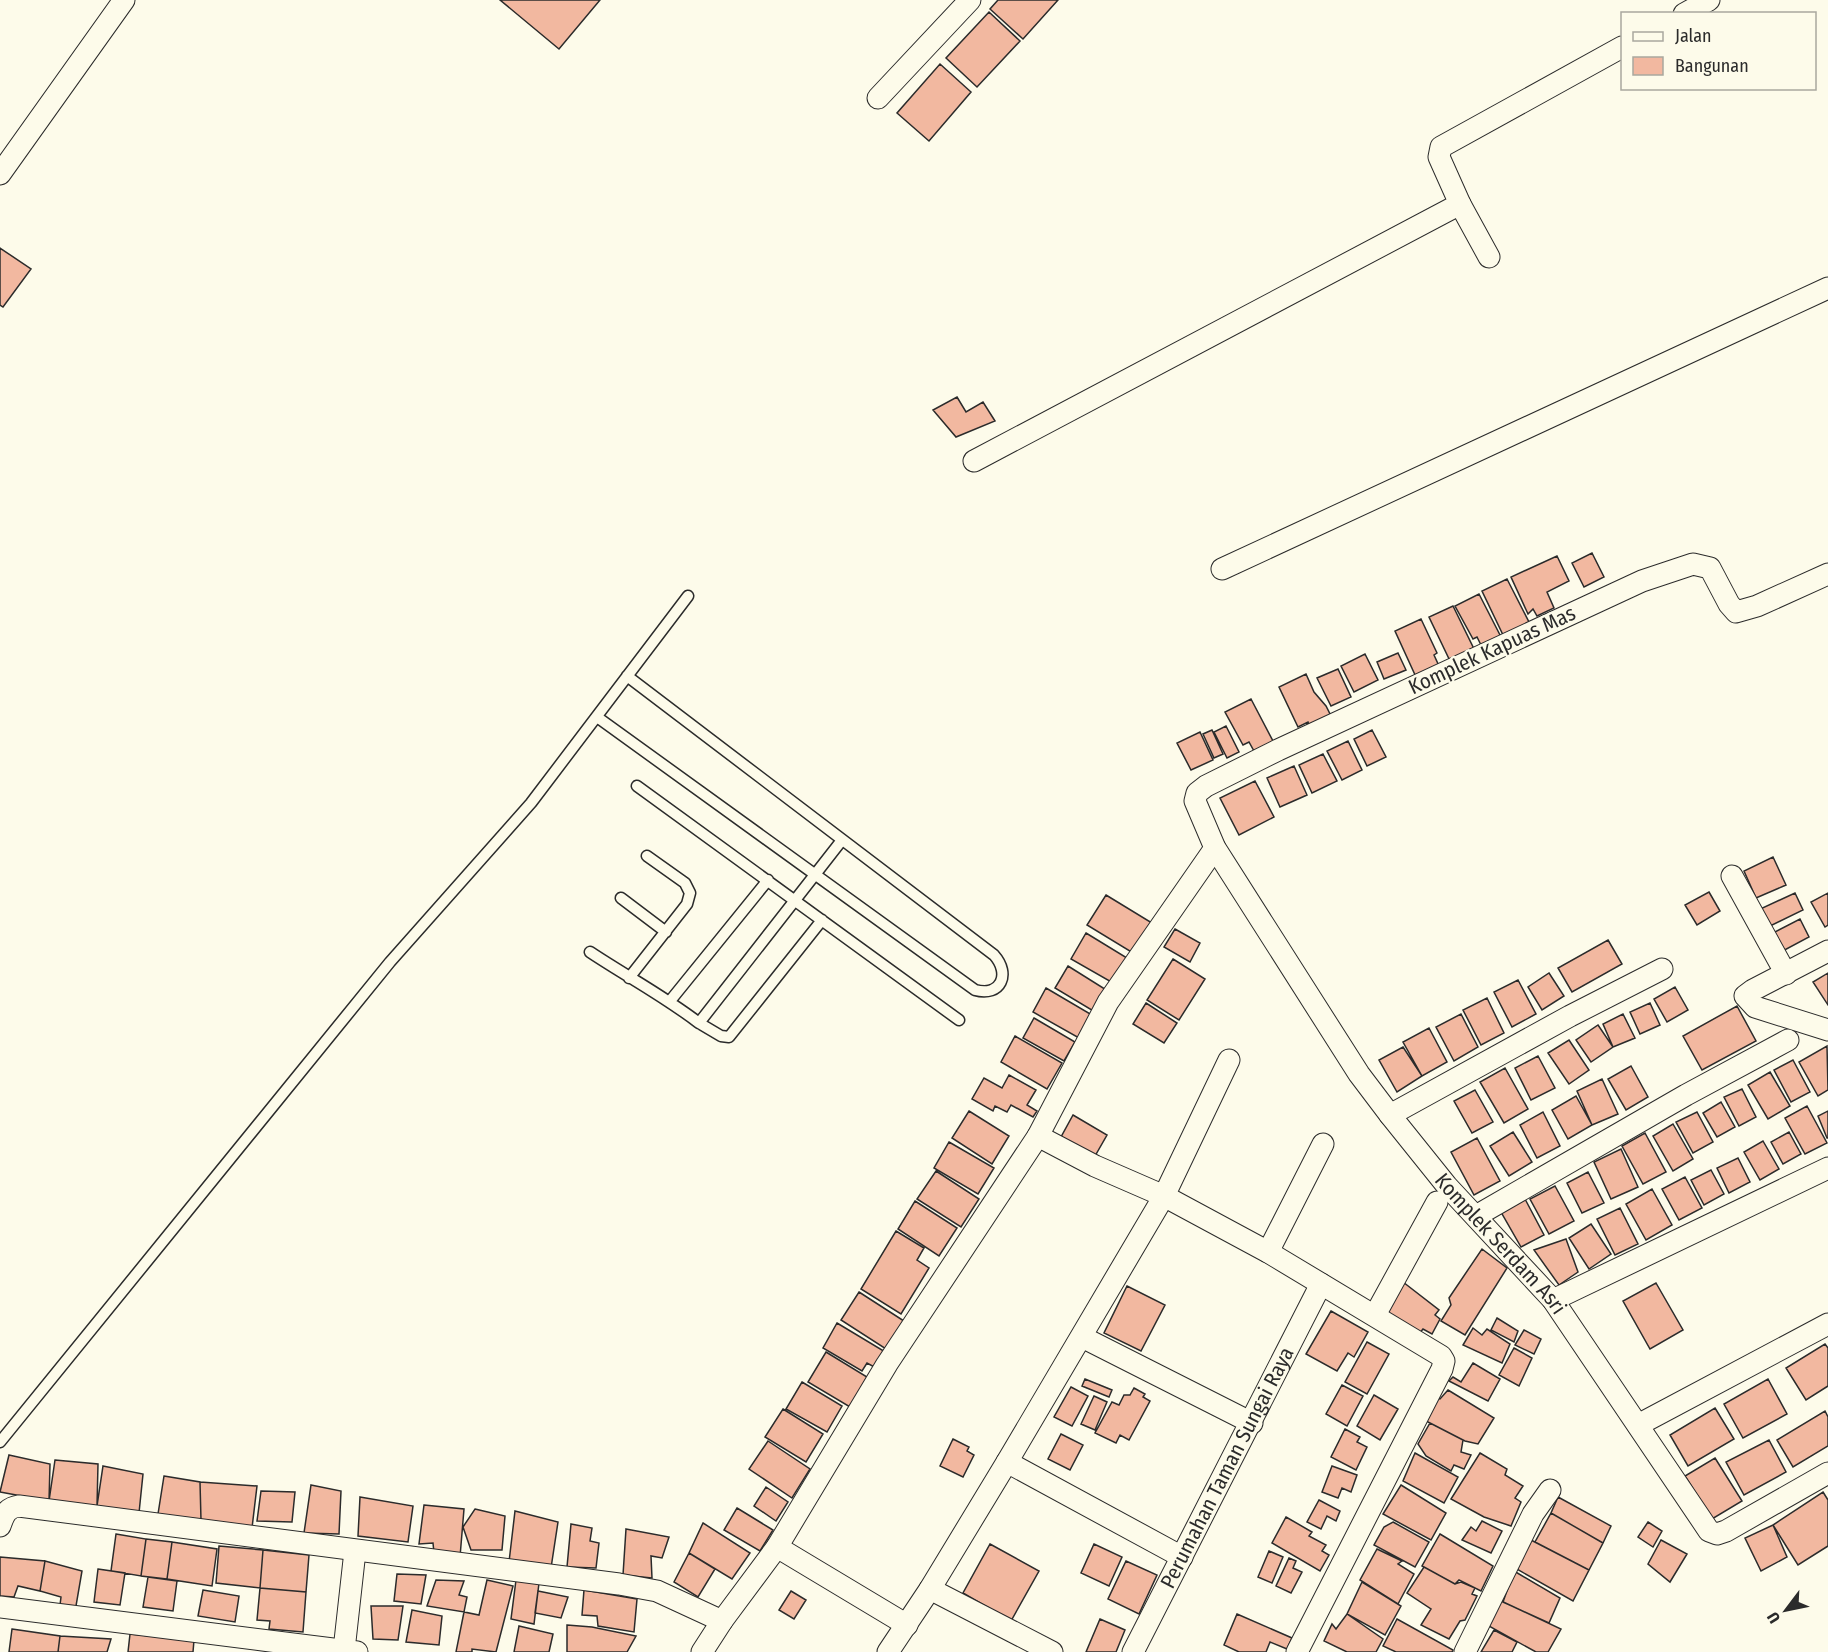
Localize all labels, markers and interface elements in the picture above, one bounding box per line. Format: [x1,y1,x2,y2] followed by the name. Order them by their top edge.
[1621,12,1816,90] legend
[1675,25,1712,47] text: Jalan
[1675,55,1749,77] text: Bangunan
[1404,600,1580,700] street label: Komplek Kapuas Mas
[1429,1168,1572,1319] street label: Komplek Serdam Asri
[1155,1343,1300,1593] street label: Perumahan Taman Sungai Raya
[1756,1580,1816,1640] north arrow
[1763,1609,1784,1627] text: U

